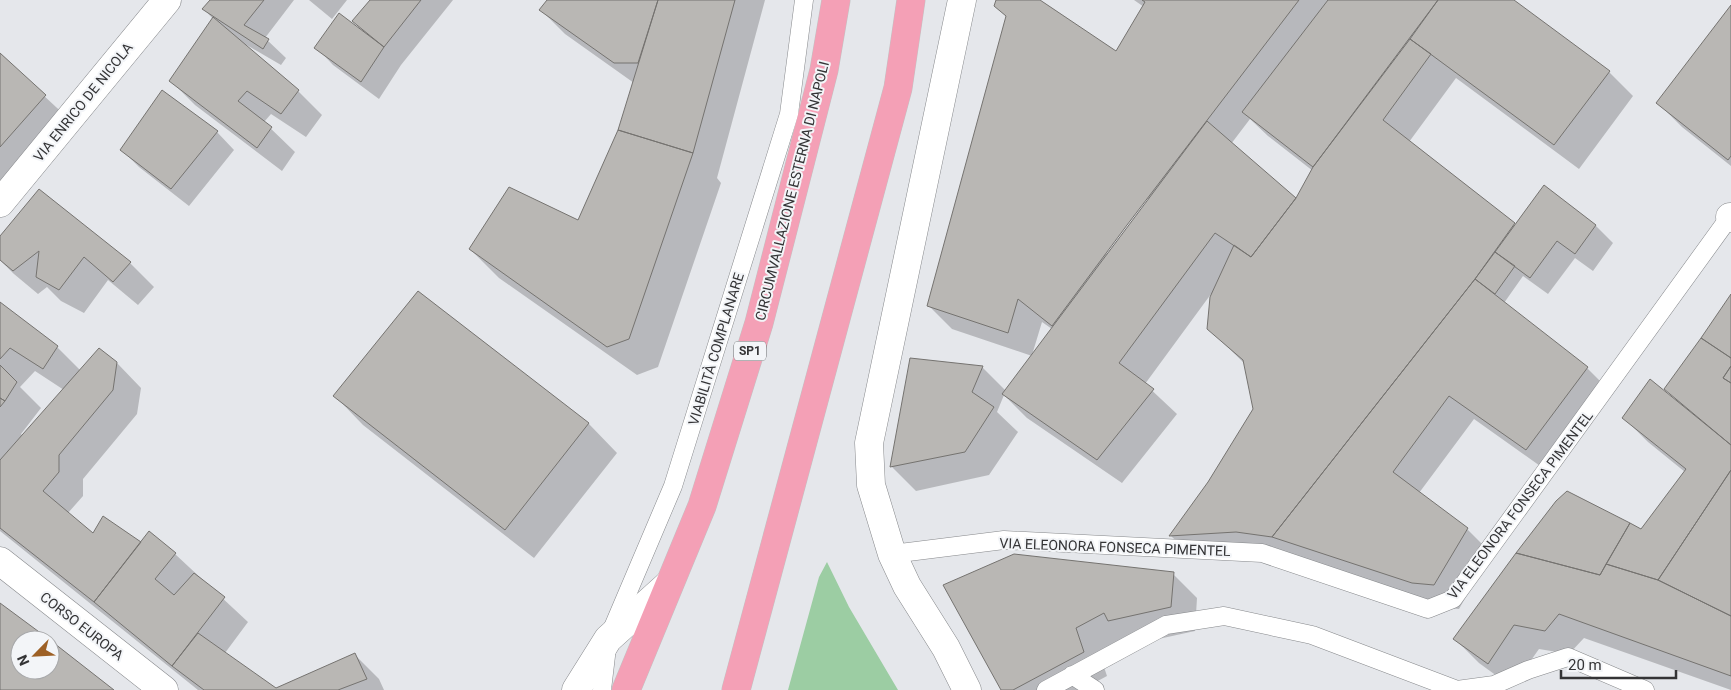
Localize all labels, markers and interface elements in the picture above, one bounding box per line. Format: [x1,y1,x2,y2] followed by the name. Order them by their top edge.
[30,39,136,165] street label: VIA ENRICO DE NICOLA
[752,60,832,322] street label: CIRCUMVALLAZIONE ESTERNA DI NAPOLI
[684,271,747,427] street label: VIABILITÀ COMPLANARE
[734,342,766,361] road number: SP1
[1444,408,1596,602] street label: VIA ELEONORA FONSECA PIMENTEL
[999,535,1231,559] street label: VIA ELEONORA FONSECA PIMENTEL
[37,589,127,663] street label: CORSO EUROPA
[10,630,60,680] north arrow
[1561,648,1676,680] scale bar
[14,653,32,668] text: N
[1568,656,1602,674] text: 20 m

